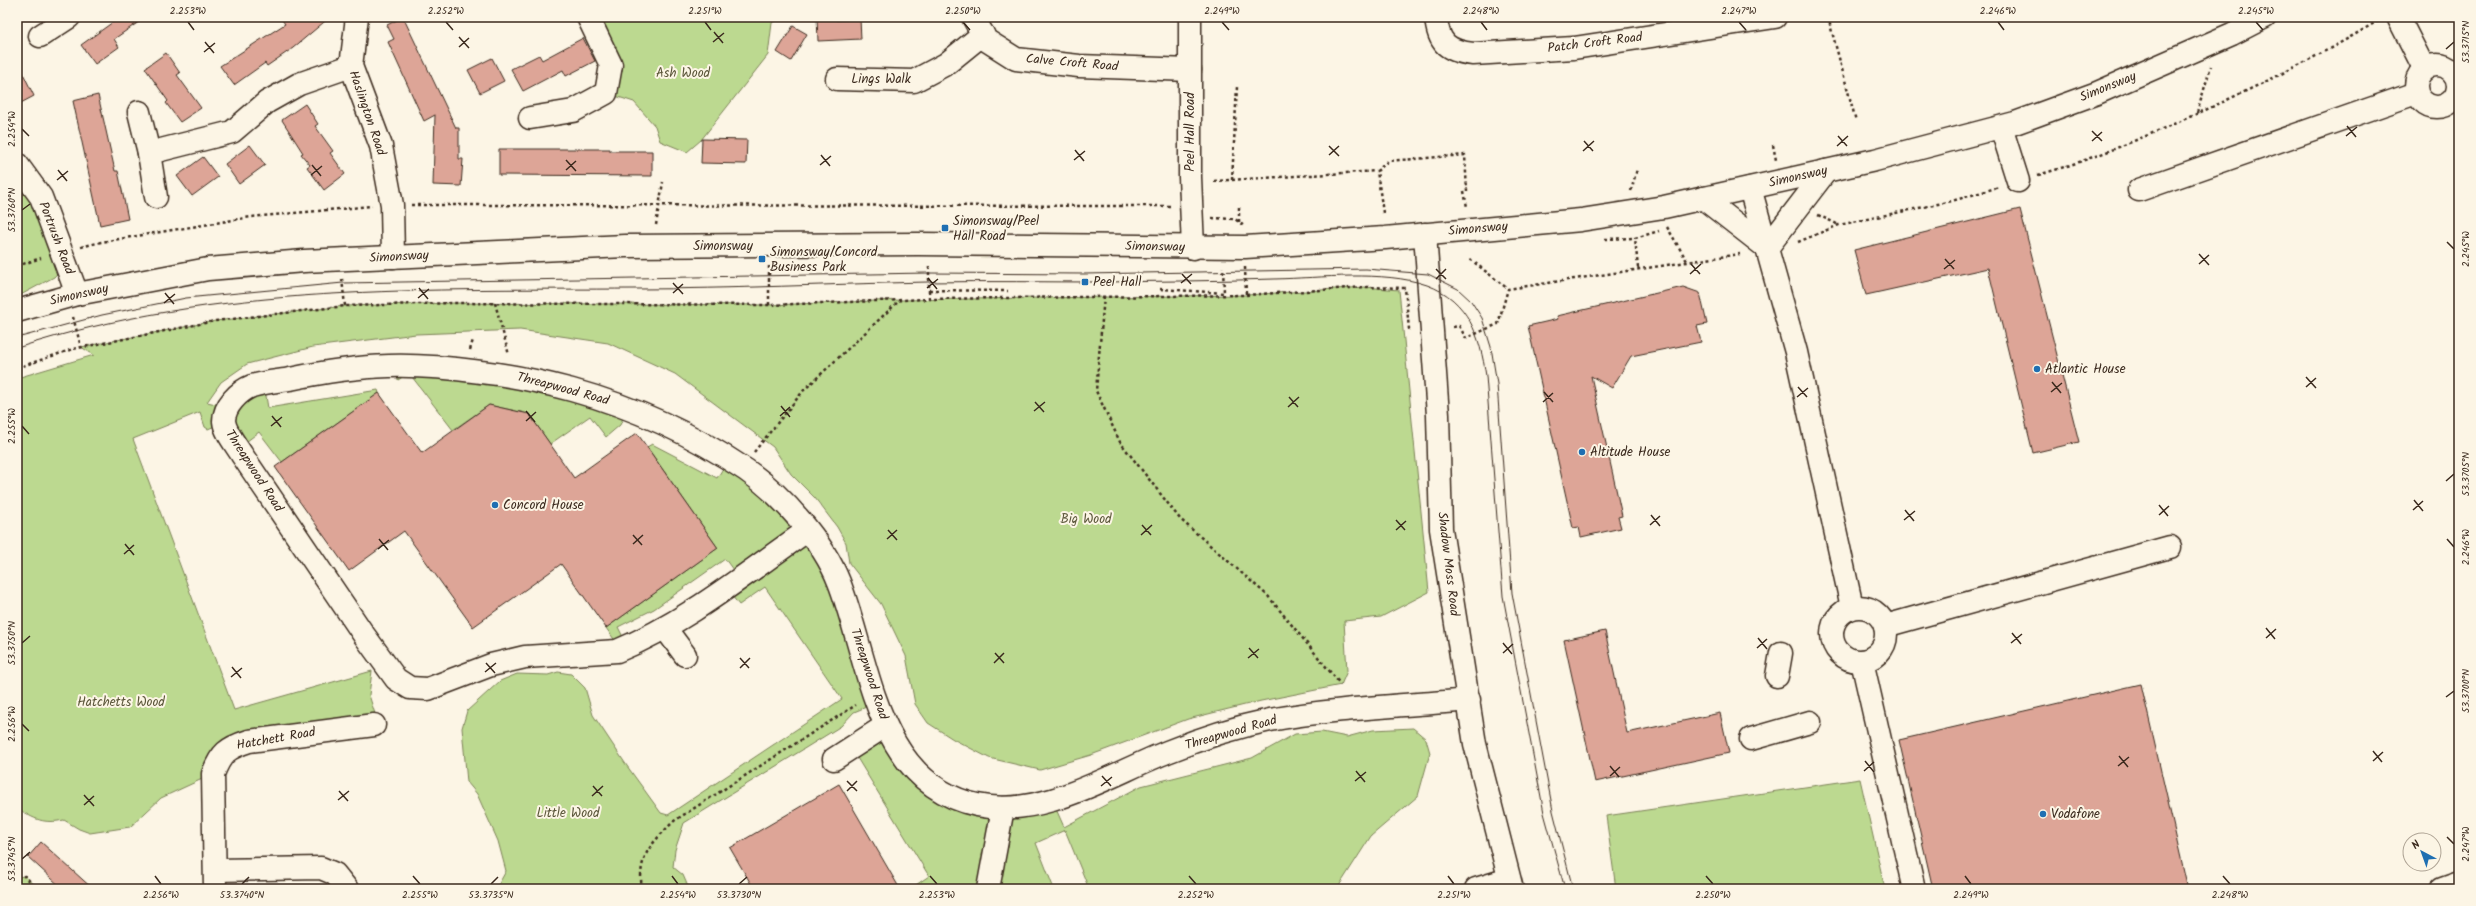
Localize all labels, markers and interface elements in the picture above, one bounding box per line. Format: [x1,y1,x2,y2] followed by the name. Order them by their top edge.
[170,3,206,19] text: 2.253°W
[428,3,464,19] text: 2.252°W
[688,3,722,19] text: 2.251°W
[945,3,981,19] text: 2.250°W
[1204,3,1240,19] text: 2.249°W
[1463,3,1500,19] text: 2.248°W
[1721,3,1757,19] text: 2.247°W
[1980,3,2016,19] text: 2.246°W
[2238,3,2274,19] text: 2.245°W
[2458,21,2474,63] text: 53.3715°N
[1546,27,1644,59] street label: Patch Croft Road
[1025,48,1120,78] street label: Calve Croft Road
[656,63,711,84] park label: Ash Wood
[2076,66,2140,108] street label: Simonsway
[343,68,392,159] street label: Haslington Road
[851,69,912,90] street label: Lings Walk
[1180,92,1201,172] street label: Peel Hall Road
[4,111,20,147] text: 2.254°W
[1767,160,1830,194] street label: Simonsway
[4,188,20,232] text: 53.3760°N
[32,198,80,278] street label: Portrush Road
[953,211,1039,247] place label: Simonsway/Peel Hall Road
[1447,216,1510,242] street label: Simonsway
[940,223,950,233] marker: Simonsway/Peel Hall Road
[2458,231,2474,267] text: 2.245°W
[693,236,754,257] street label: Simonsway
[1125,236,1186,258] street label: Simonsway
[770,242,878,278] place label: Simonsway/Concord Business Park
[369,245,430,269] street label: Simonsway
[757,254,767,264] marker: Simonsway/Concord Business Park
[1093,272,1141,293] place label: Peel Hall
[1080,277,1090,287] marker: Peel Hall
[48,278,111,312] street label: Simonsway
[2045,359,2126,380] place label: Atlantic House
[2032,364,2042,374] marker: Atlantic House
[515,367,612,412] street label: Threapwood Road
[4,408,20,444] text: 2.255°W
[219,426,289,517] street label: Threapwood Road
[1590,442,1670,463] place label: Altitude House
[1577,447,1587,457] marker: Altitude House
[2458,452,2474,496] text: 53.3705°N
[503,495,584,516] place label: Concord House
[490,500,500,510] marker: Concord House
[1060,509,1112,530] park label: Big Wood
[1431,511,1465,618] street label: Shadow Moss Road
[2458,529,2474,565] text: 2.246°W
[4,621,20,665] text: 53.3750°N
[844,626,894,723] street label: Threapwood Road
[2458,669,2474,713] text: 53.3700°N
[77,692,165,713] park label: Hatchetts Wood
[4,706,20,742] text: 2.256°W
[1183,710,1280,756] street label: Threapwood Road
[235,722,318,756] street label: Hatchett Road
[537,803,600,824] park label: Little Wood
[2051,804,2100,825] place label: Vodafone
[2038,809,2048,819] marker: Vodafone
[2458,826,2474,862] text: 2.247°W
[2402,832,2442,872] north arrow
[4,836,20,881] text: 53.3745°N
[2408,836,2425,854] text: N
[143,887,179,903] text: 2.256°W
[220,887,264,903] text: 53.3740°N
[402,887,438,903] text: 2.255°W
[468,887,514,903] text: 53.3735°N
[660,887,696,903] text: 2.254°W
[717,887,762,903] text: 53.3730°N
[919,887,955,903] text: 2.253°W
[1178,887,1214,903] text: 2.252°W
[1437,887,1471,903] text: 2.251°W
[1695,887,1731,903] text: 2.250°W
[1953,887,1989,903] text: 2.249°W
[2212,887,2249,903] text: 2.248°W

